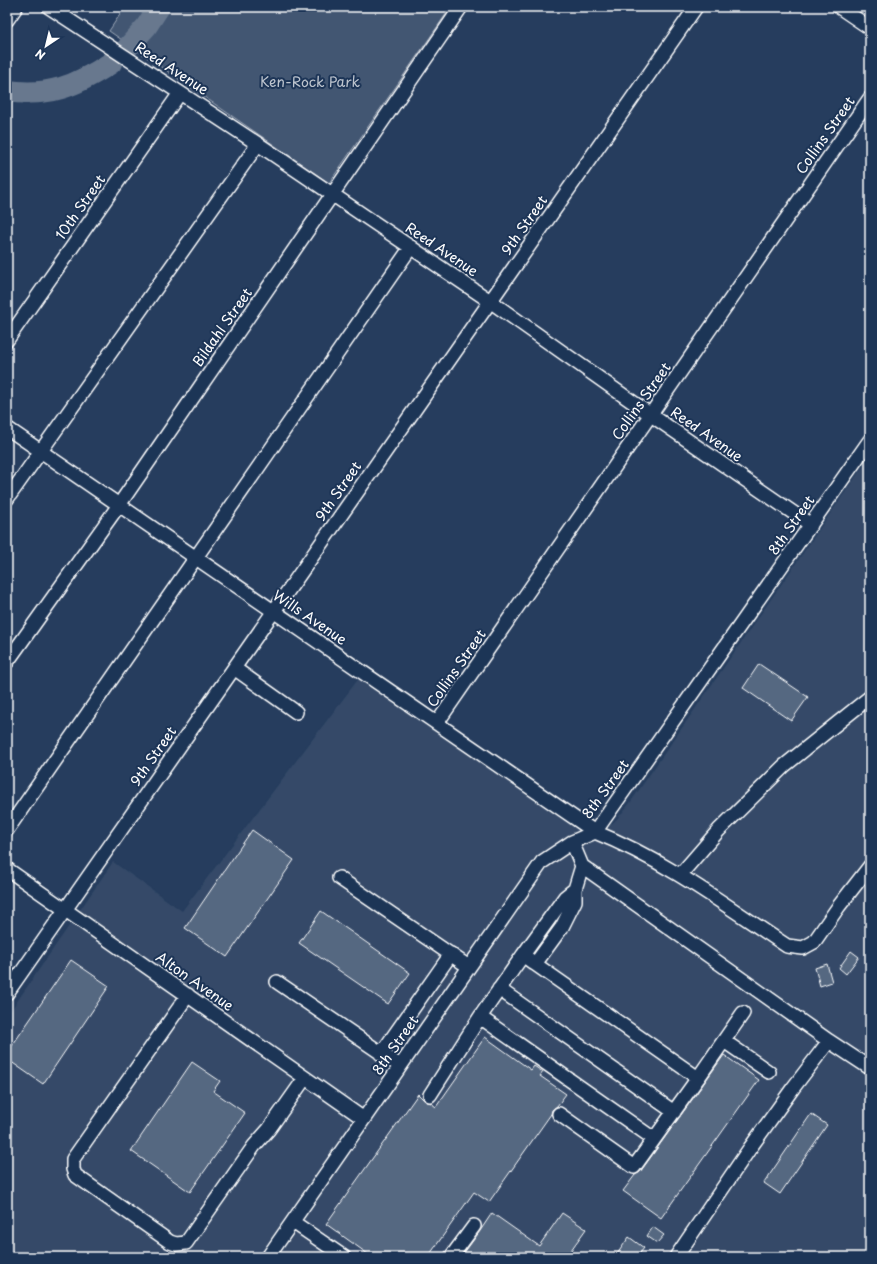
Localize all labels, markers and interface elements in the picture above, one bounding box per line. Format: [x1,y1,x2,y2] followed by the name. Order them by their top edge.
[26,26,66,66] north arrow
[131,36,213,100] street label: Reed Avenue
[31,45,48,64] text: N
[260,71,360,92] park label: Ken-Rock Park
[790,92,860,178] street label: Collins Street
[50,170,110,244] street label: 10th Street
[496,191,552,259] street label: 9th Street
[401,217,483,281] street label: Reed Avenue
[187,283,257,371] street label: Bildahl Street
[606,358,676,444] street label: Collins Street
[667,401,748,467] street label: Reed Avenue
[310,457,366,525] street label: 9th Street
[763,491,820,559] street label: 8th Street
[269,584,352,650] street label: Wills Avenue
[421,625,491,711] street label: Collins Street
[125,722,181,790] street label: 9th Street
[576,755,634,823] street label: 8th Street
[152,946,239,1016] street label: Alton Avenue
[367,1011,424,1079] street label: 8th Street

